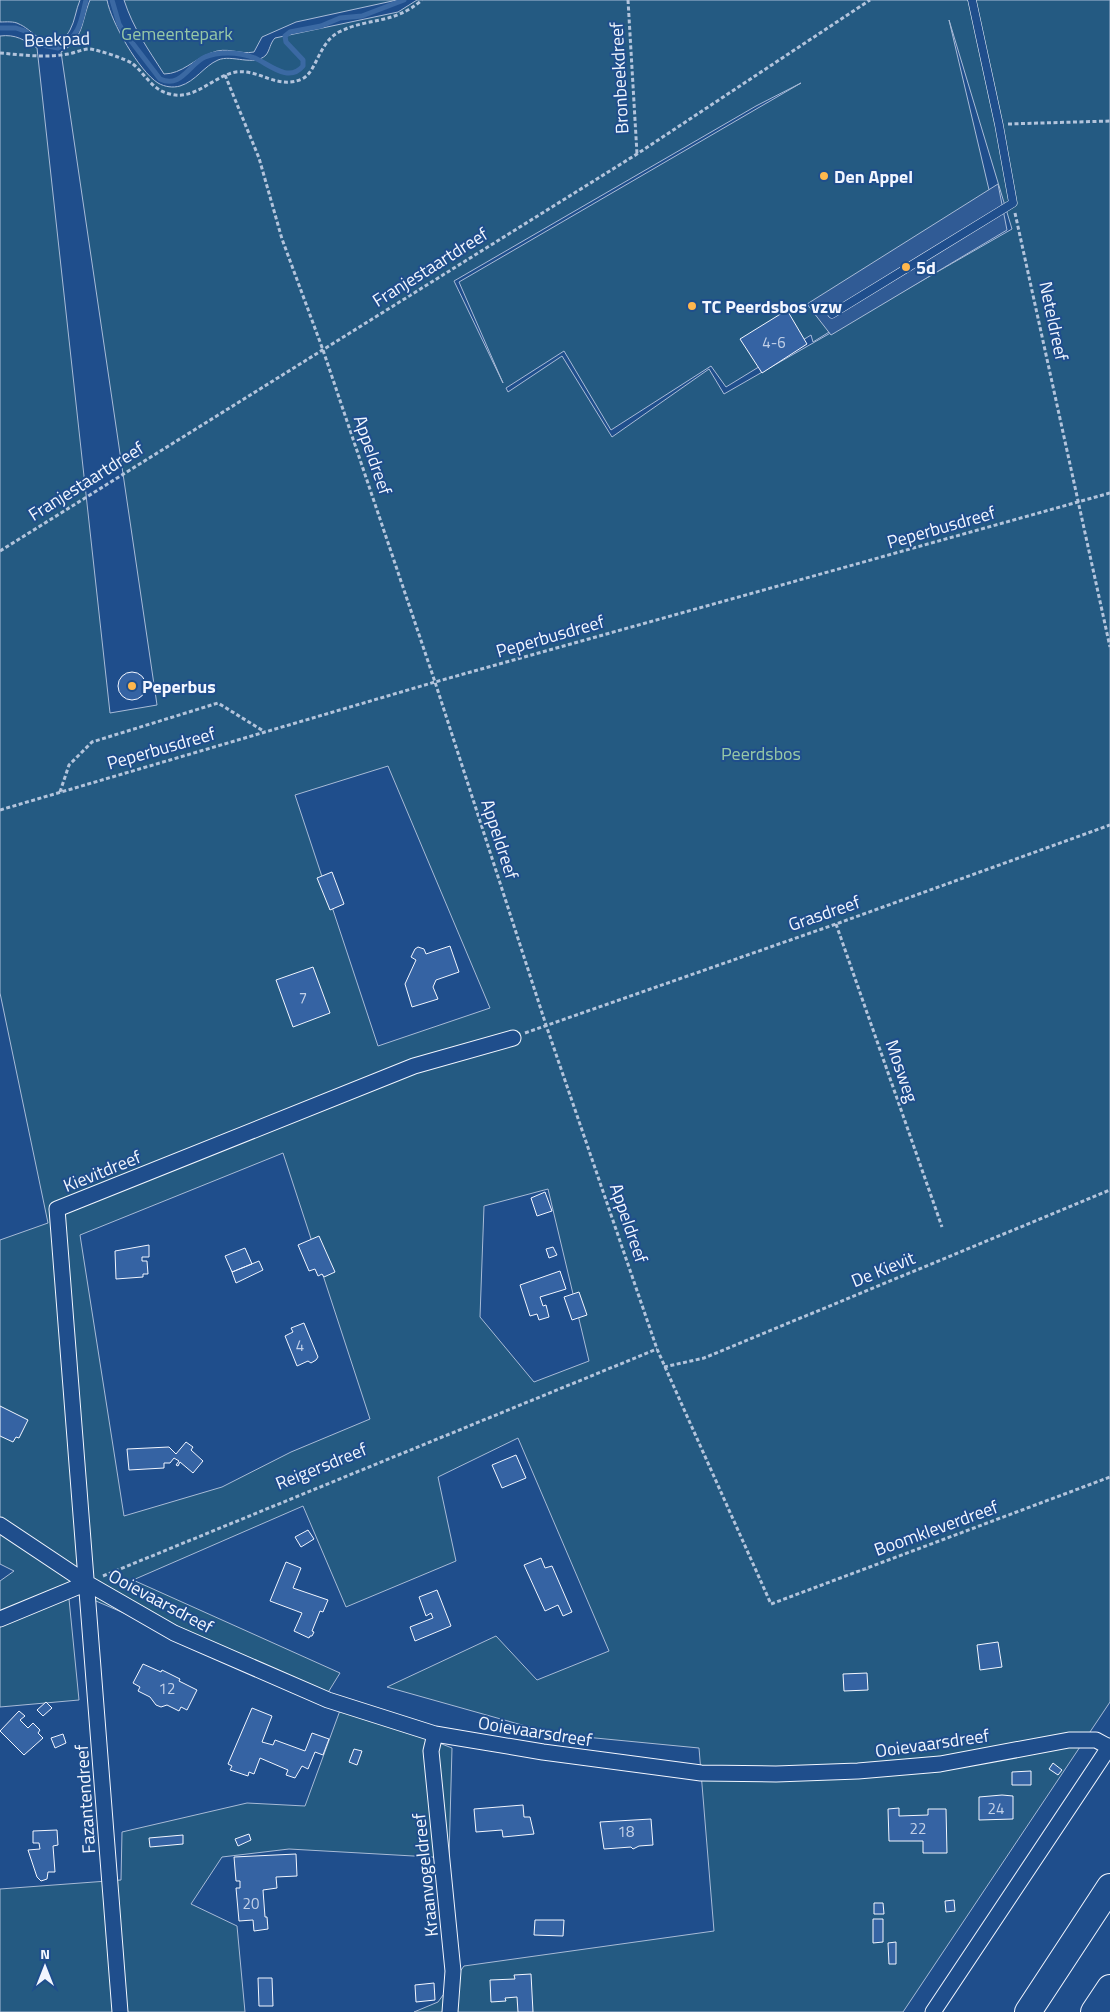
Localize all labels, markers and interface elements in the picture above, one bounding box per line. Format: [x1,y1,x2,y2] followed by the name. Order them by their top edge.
[121,20,233,47] park label: Gemeentepark
[603,21,635,135] street label: Bronbeekdreef
[24,24,90,54] street label: Beekpad
[834,163,913,190] place label: Den Appel
[818,170,830,182] marker: Den Appel
[367,221,493,313] street label: Franjestaartdreef
[916,254,936,281] place label: 5d
[900,261,912,273] marker: 5d
[1032,279,1076,363] street label: Neteldreef
[702,293,842,320] place label: TC Peerdsbos vzw
[686,300,698,312] marker: TC Peerdsbos vzw
[762,331,786,354] house number: 4-6
[347,412,399,499] street label: Appeldreef
[23,435,149,527] street label: Franjestaartdreef
[884,499,998,555] street label: Peperbusdreef
[493,608,607,664] street label: Peperbusdreef
[142,673,216,700] place label: Peperbus
[126,680,138,692] marker: Peperbus
[104,720,218,776] street label: Peperbusdreef
[721,740,801,767] park label: Peerdsbos
[474,796,526,883] street label: Appeldreef
[784,888,864,938] street label: Grasdreef
[299,986,307,1009] house number: 7
[879,1036,925,1106] street label: Mosweg
[59,1143,145,1199] street label: Kievitdreef
[603,1180,655,1267] street label: Appeldreef
[847,1244,920,1294] street label: De Kievit
[296,1334,304,1357] house number: 4
[271,1435,371,1497] street label: Reigersdreef
[870,1493,1002,1563] street label: Boomkleverdreef
[104,1562,218,1640] street label: Ooievaarsdreef
[159,1677,175,1700] house number: 12
[476,1709,594,1753] street label: Ooievaarsdreef
[873,1722,991,1764] street label: Ooievaarsdreef
[68,1743,102,1855] street label: Fazantendreef
[988,1797,1004,1820] house number: 24
[405,1812,445,1938] street label: Kraanvogeldreef
[910,1817,926,1840] house number: 22
[618,1820,634,1843] house number: 18
[243,1892,259,1915] house number: 20
[20,1942,70,1992] north arrow
[40,1943,50,1964] text: N

